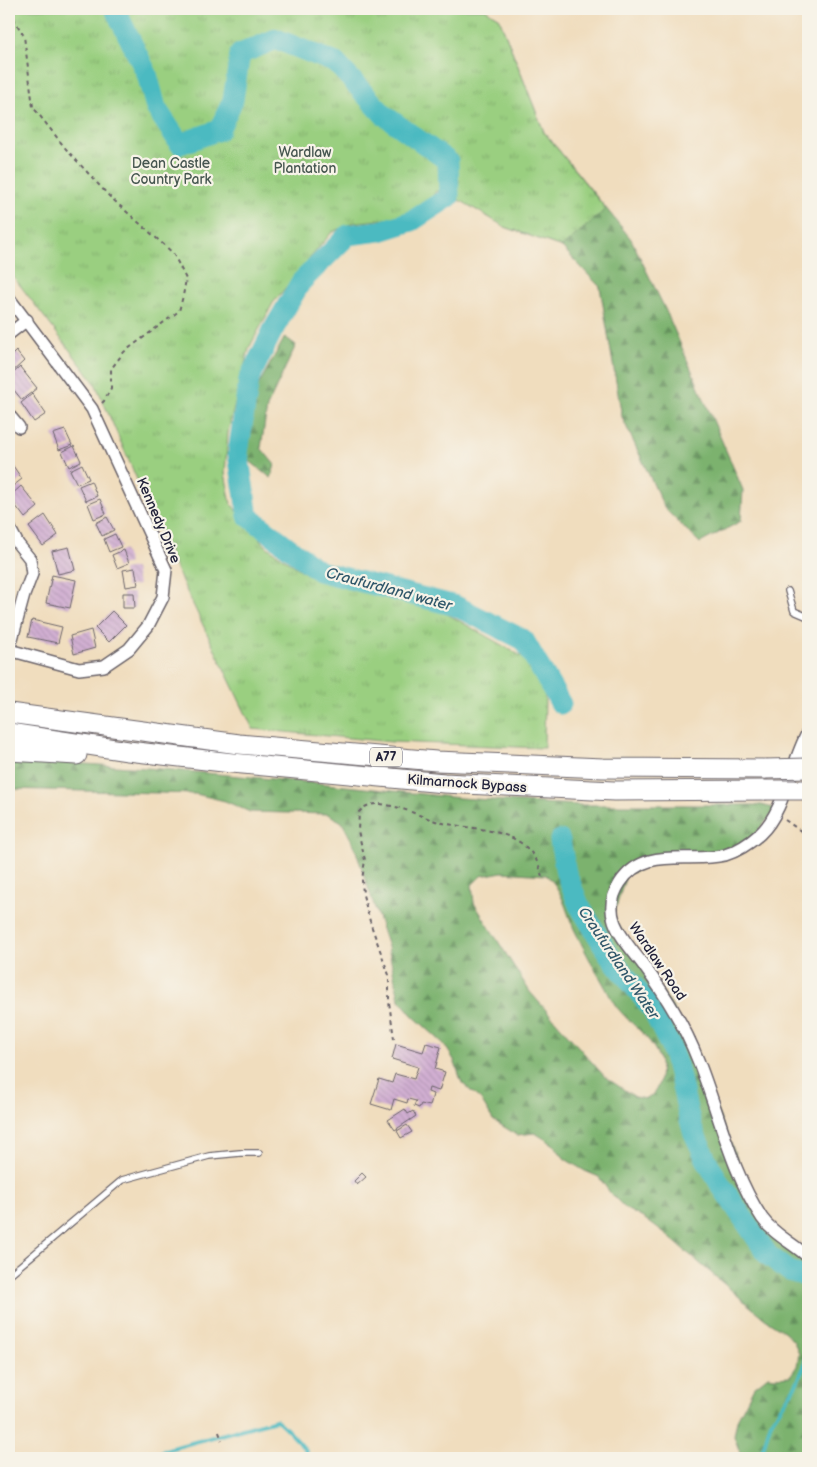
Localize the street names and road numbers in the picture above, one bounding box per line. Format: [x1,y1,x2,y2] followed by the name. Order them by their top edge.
[133,475,184,566] street label: Kennedy Drive
[370,748,402,766] road number: A77
[407,771,527,796] street label: Kilmarnock Bypass
[625,919,690,1004] street label: Wardlaw Road

